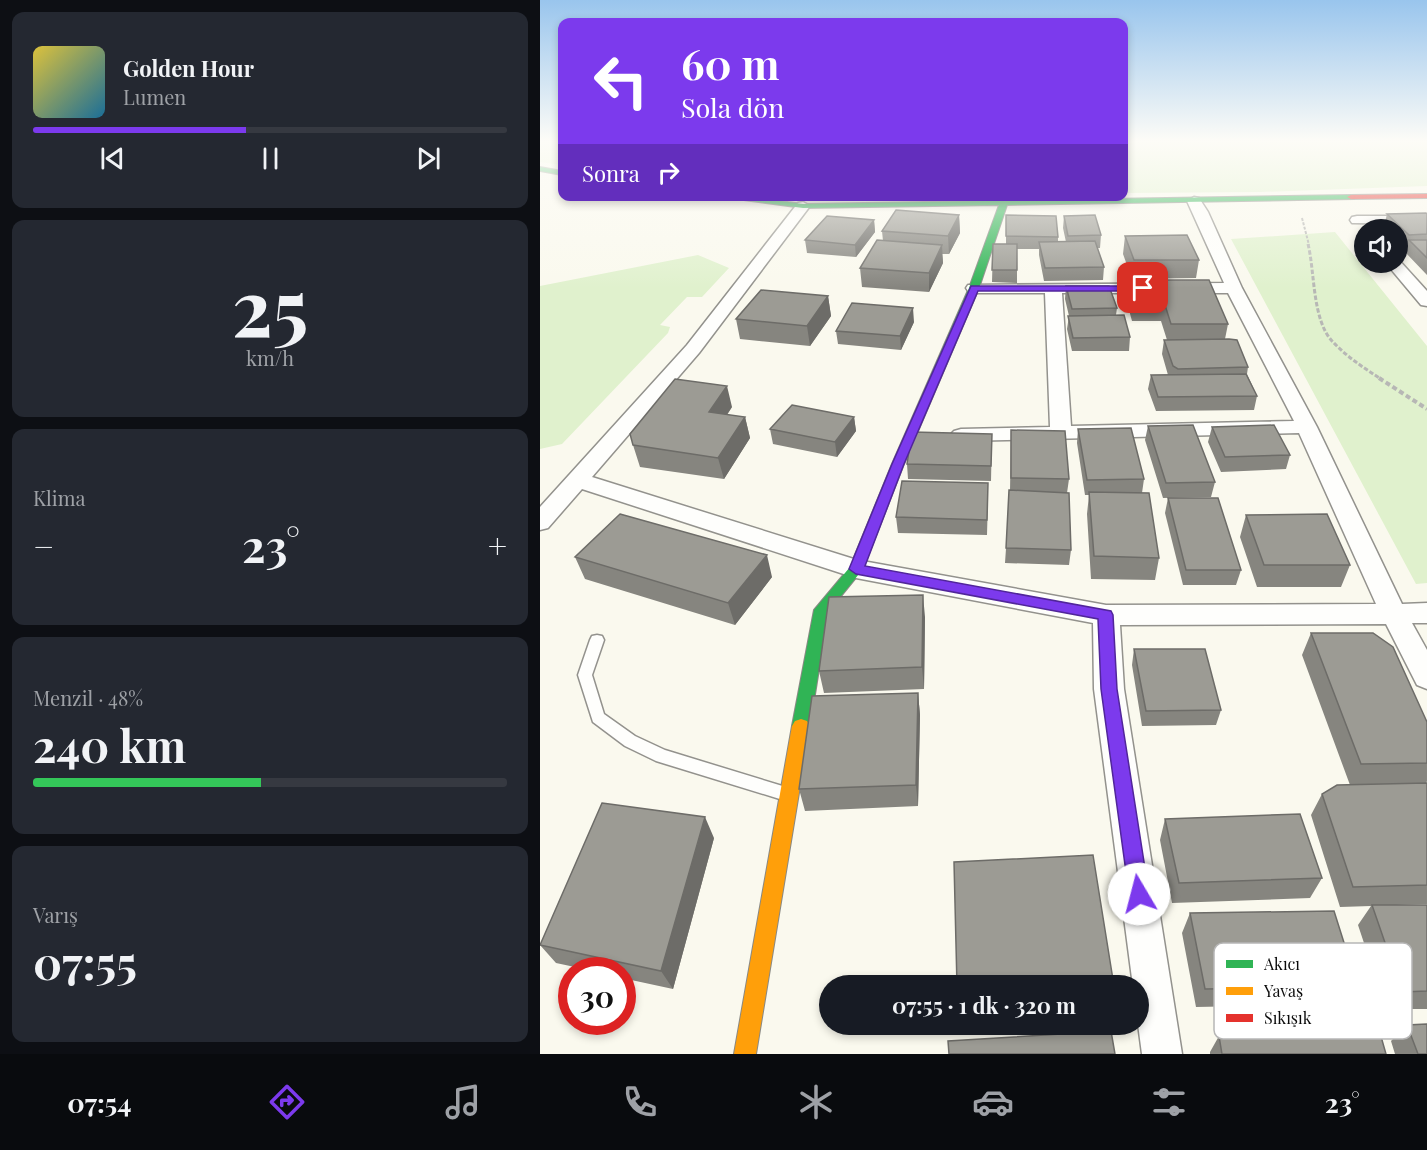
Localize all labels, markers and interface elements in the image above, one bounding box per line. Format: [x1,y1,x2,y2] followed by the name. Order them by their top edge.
[681,35,779,91] text: 60 m
[582,42,660,120] icon: left
[123,53,254,83] text: Golden Hour
[123,83,186,110] text: Lumen
[681,89,784,125] text: Sola dön
[96,142,129,175] icon: previous
[254,142,287,175] icon: pause
[412,142,445,175] icon: next
[652,156,685,189] icon: right
[582,158,640,188] text: Sonra
[1354,219,1408,273] map controls
[1354,219,1408,273] button: sound
[232,253,308,357] text: 25
[1117,262,1168,313] pin
[1126,271,1159,304] icon: arrive
[246,344,294,371] text: km/h
[33,484,85,511] text: Klima
[242,514,300,574] text: 23°
[33,523,54,567] text: −
[488,523,507,567] text: +
[33,684,143,711] text: Menzil · 48%
[33,714,186,774] text: 240 km
[1107,862,1171,926] position arrow
[33,901,78,928] text: Varış
[33,931,137,991] text: 07:55
[1214,943,1412,1039] legend
[1263,953,1300,974] text: Akıcı
[558,957,636,1035] speed limit sign: 30
[1263,980,1303,1001] text: Yavaş
[892,990,1076,1020] text: 07:55 · 1 dk · 320 m
[1264,1007,1312,1028] text: Sıkışık
[266,1081,308,1123] icon: directions
[442,1081,484,1123] icon: music
[619,1081,661,1123] icon: phone
[795,1081,837,1123] icon: climate
[972,1081,1014,1123] icon: car
[1148,1081,1190,1123] icon: filters
[67,1084,131,1120] text: 07:54
[1325,1084,1360,1120] text: 23°

